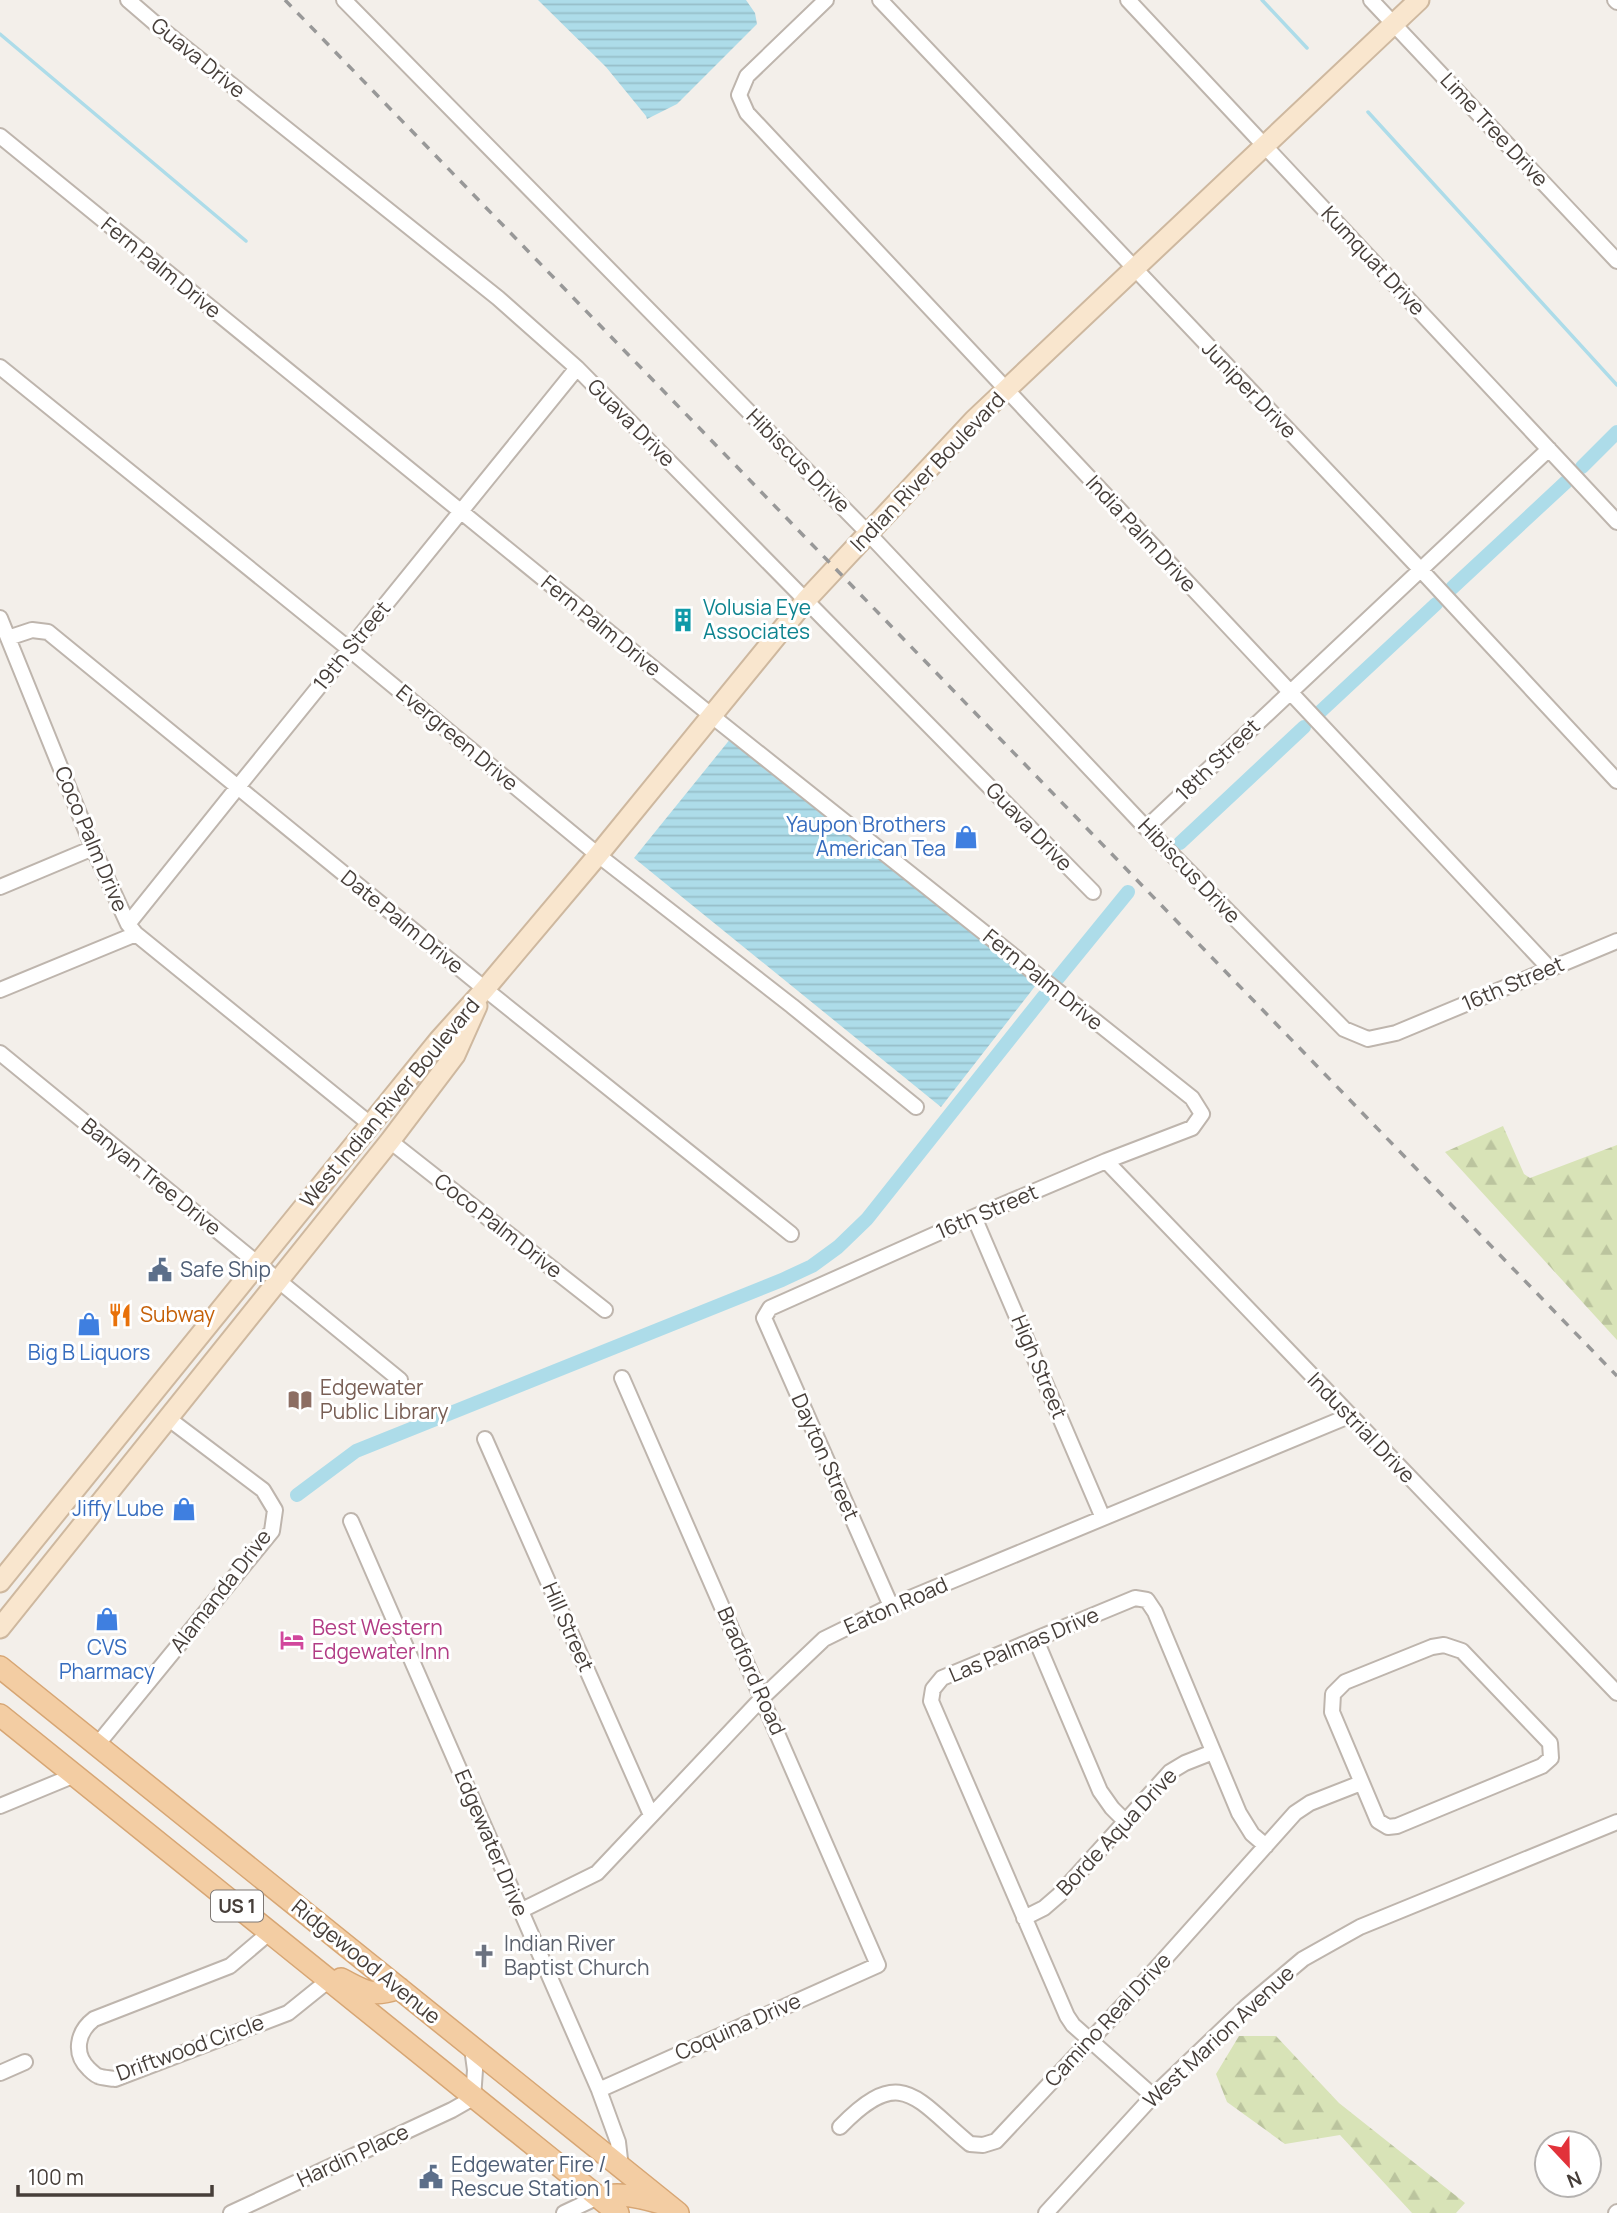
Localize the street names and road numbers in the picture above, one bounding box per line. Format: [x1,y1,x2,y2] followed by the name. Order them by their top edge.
[146,11,252,104] street label: Guava Drive
[1435,66,1555,192] street label: Lime Tree Drive
[1316,199,1432,321] street label: Kumquat Drive
[96,210,227,324] street label: Fern Palm Drive
[1196,335,1303,444] street label: Juniper Drive
[582,372,682,472] street label: Guava Drive
[844,386,1011,557] street label: Indian River Boulevard
[741,402,857,518] street label: Hibiscus Drive
[1080,469,1203,598] street label: India Palm Drive
[536,568,667,682] street label: Fern Palm Drive
[306,595,396,696] street label: 19th Street
[391,678,525,797] street label: Evergreen Drive
[1169,712,1266,807] street label: 18th Street
[49,762,135,916] street label: Coco Palm Drive
[980,776,1079,877] street label: Guava Drive
[1132,812,1247,929] street label: Hibiscus Drive
[335,863,470,979] street label: Date Palm Drive
[978,922,1109,1036] street label: Fern Palm Drive
[1457,949,1568,1017] street label: 16th Street
[293,992,485,1213] street label: West Indian River Boulevard
[76,1111,227,1241] street label: Banyan Tree Drive
[429,1166,568,1284] street label: Coco Palm Drive
[931,1177,1042,1245] street label: 16th Street
[1006,1310,1074,1423] street label: High Street
[1302,1366,1422,1489] street label: Industrial Drive
[786,1389,866,1524] street label: Dayton Street
[163,1523,277,1658] street label: Alamanda Drive
[839,1570,952,1640] street label: Eaton Road
[537,1578,601,1676] street label: Hill Street
[944,1600,1103,1688] street label: Las Palmas Drive
[711,1602,793,1739] street label: Bradford Road
[1050,1762,1183,1901] street label: Borde Aqua Drive
[448,1765,535,1920] street label: Edgewater Drive
[211,1890,263,1922] road number: US 1
[286,1892,447,2030] street label: Ridgewood Avenue
[1038,1946,1177,2092] street label: Camino Real Drive
[1137,1959,1300,2114] street label: West Marion Avenue
[670,1986,805,2066] street label: Coquina Drive
[112,2007,267,2087] street label: Driftwood Circle
[292,2117,413,2193] street label: Hardin Place

